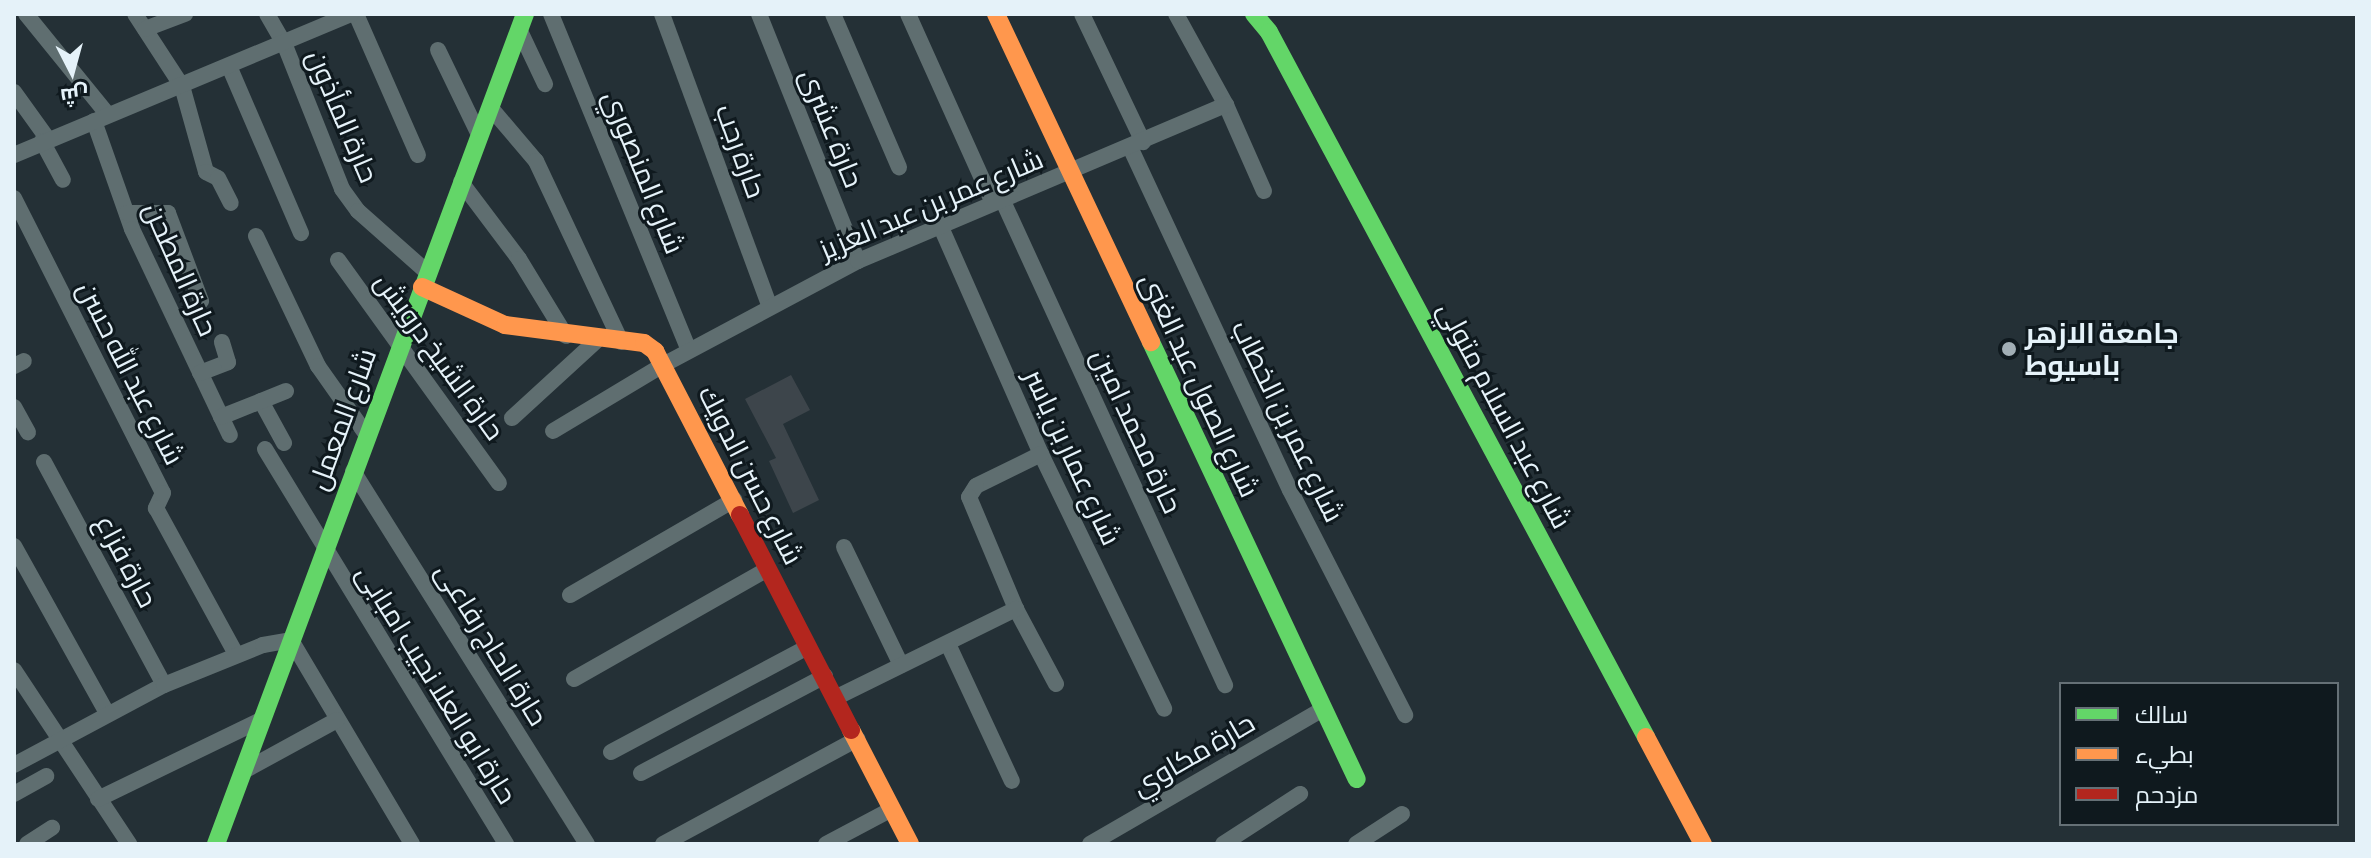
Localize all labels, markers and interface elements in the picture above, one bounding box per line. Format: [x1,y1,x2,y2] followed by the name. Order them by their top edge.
[32,32,112,112] north arrow
[300,44,386,188] street label: حارة المأذون
[793,64,871,192] street label: حارة عشرى
[59,81,90,110] text: ش
[596,86,692,258] street label: شارع المنصوري
[709,100,773,202] street label: حارة رجب
[814,142,1048,266] street label: شارع عمر بن عبد العزيز
[137,197,225,341] street label: حارة المطحن
[368,266,512,446] street label: حارة الشيخ درويش
[1133,267,1267,503] street label: شارع الصول عبد الغنى
[70,276,192,470] street label: شارع عبد الله حسن
[1431,296,1579,534] street label: شارع عبد السلام متولي
[1225,315,1351,527] street label: شارع عمر بن الخطاب
[2025,316,2179,382] place label: جامعة الازهر باسيوط
[2000,340,2018,358] marker: جامعة الازهر باسيوط
[301,343,383,495] street label: شارع المعمل
[1084,344,1190,518] street label: حارة محمد امين
[1017,363,1129,551] street label: شارع عمار بن ياسر
[691,380,811,570] street label: شارع حسن الدويك
[89,509,165,613] street label: حارة فزاع
[429,556,555,732] street label: حارة الحاج رفاعى
[350,558,524,810] street label: حارة ابو العلا نجيب امبابى
[2059,682,2339,826] legend
[2135,701,2188,728] text: سالك
[1126,705,1260,803] street label: حارة مكاوي
[2135,741,2194,768] text: بطيء
[2135,781,2198,808] text: مزدحم

